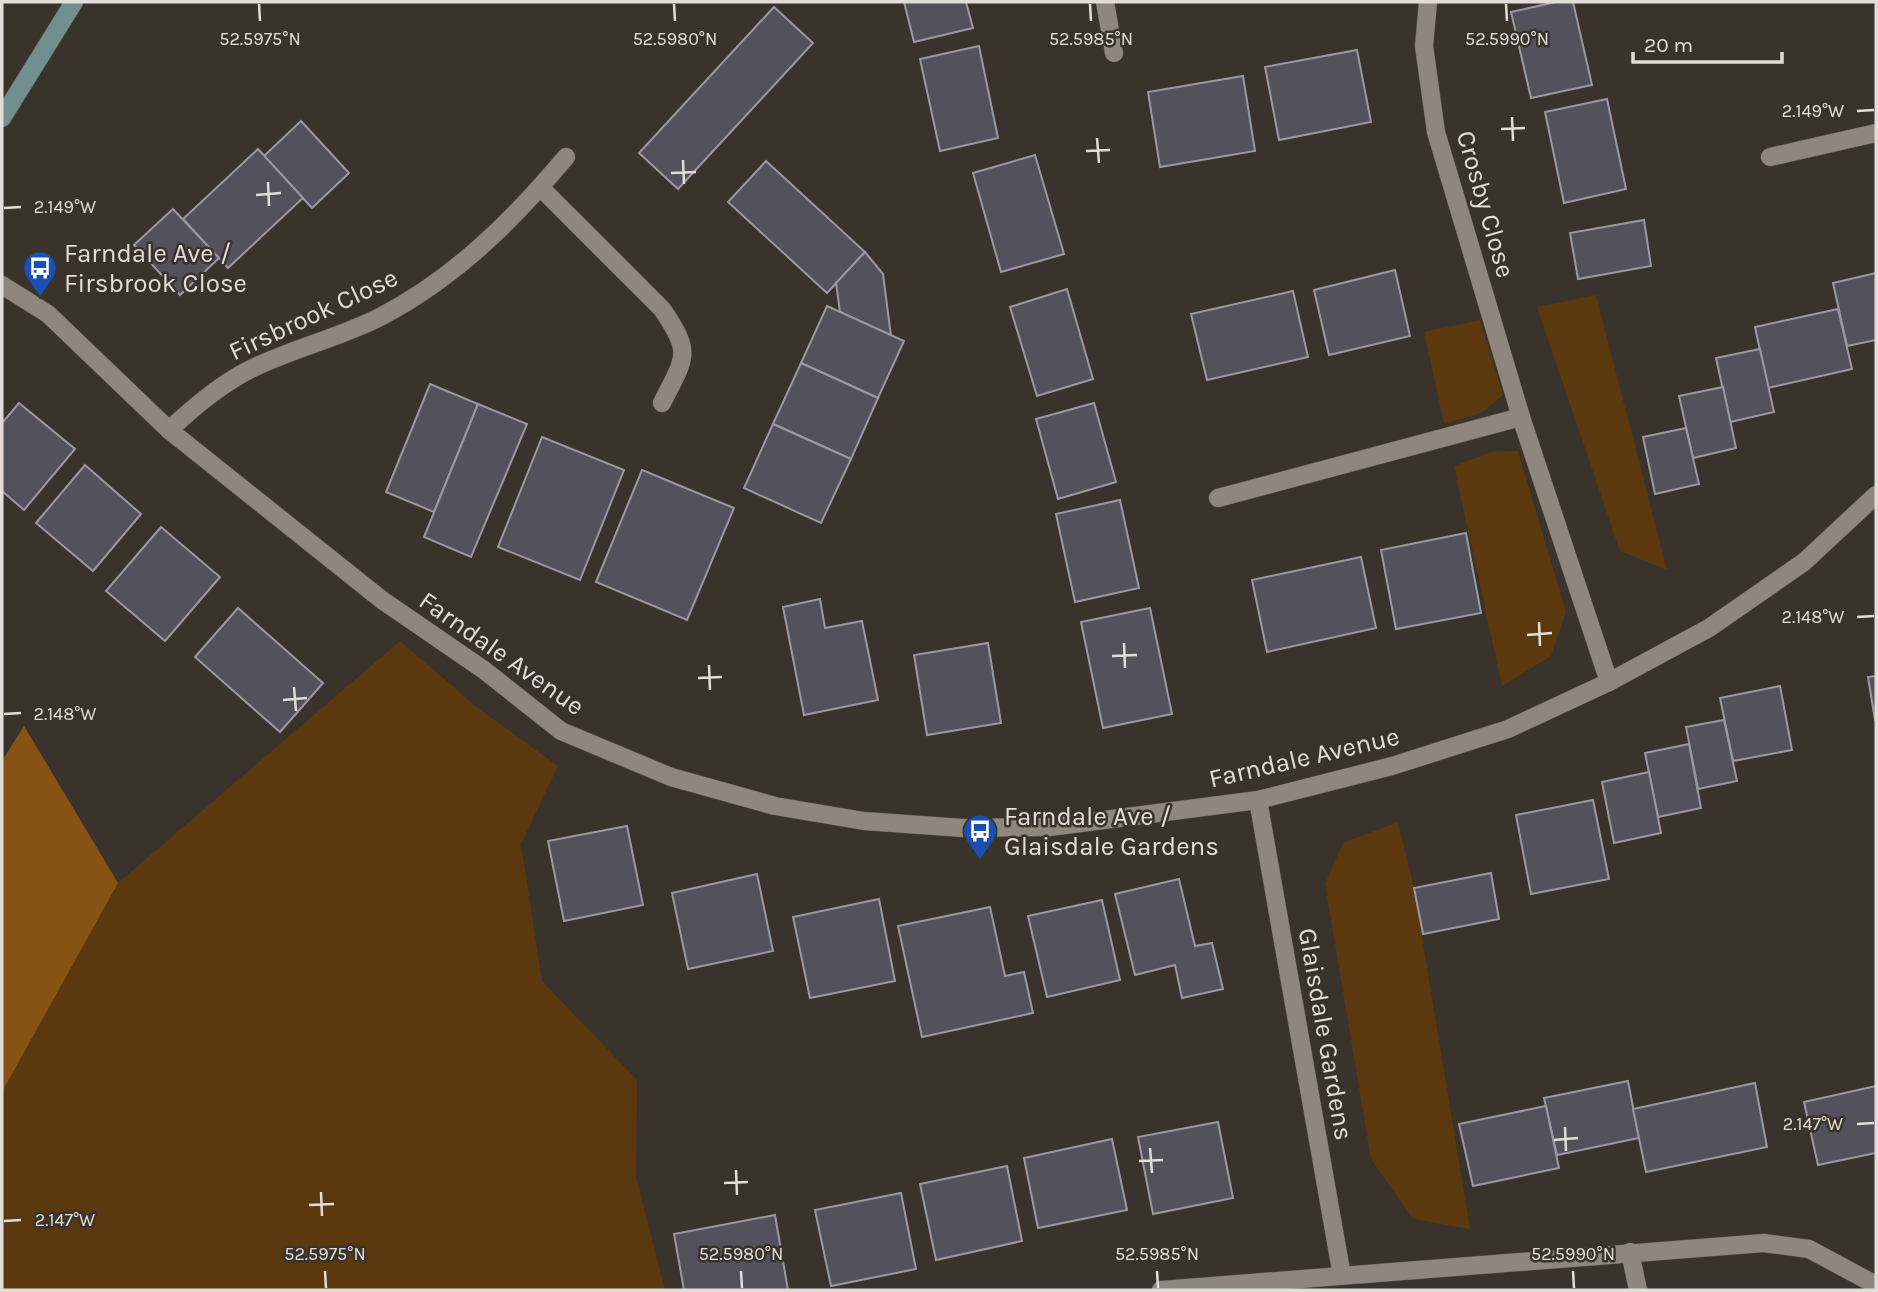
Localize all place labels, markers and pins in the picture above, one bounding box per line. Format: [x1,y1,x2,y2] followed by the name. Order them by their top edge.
[64,238,247,299] place label: Farndale Ave / Firsbrook Close
[21,249,59,298] bus stop icon: Farndale Ave / Firsbrook Close
[1004,801,1219,862] place label: Farndale Ave / Glaisdale Gardens
[961,812,999,861] bus stop icon: Farndale Ave / Glaisdale Gardens

